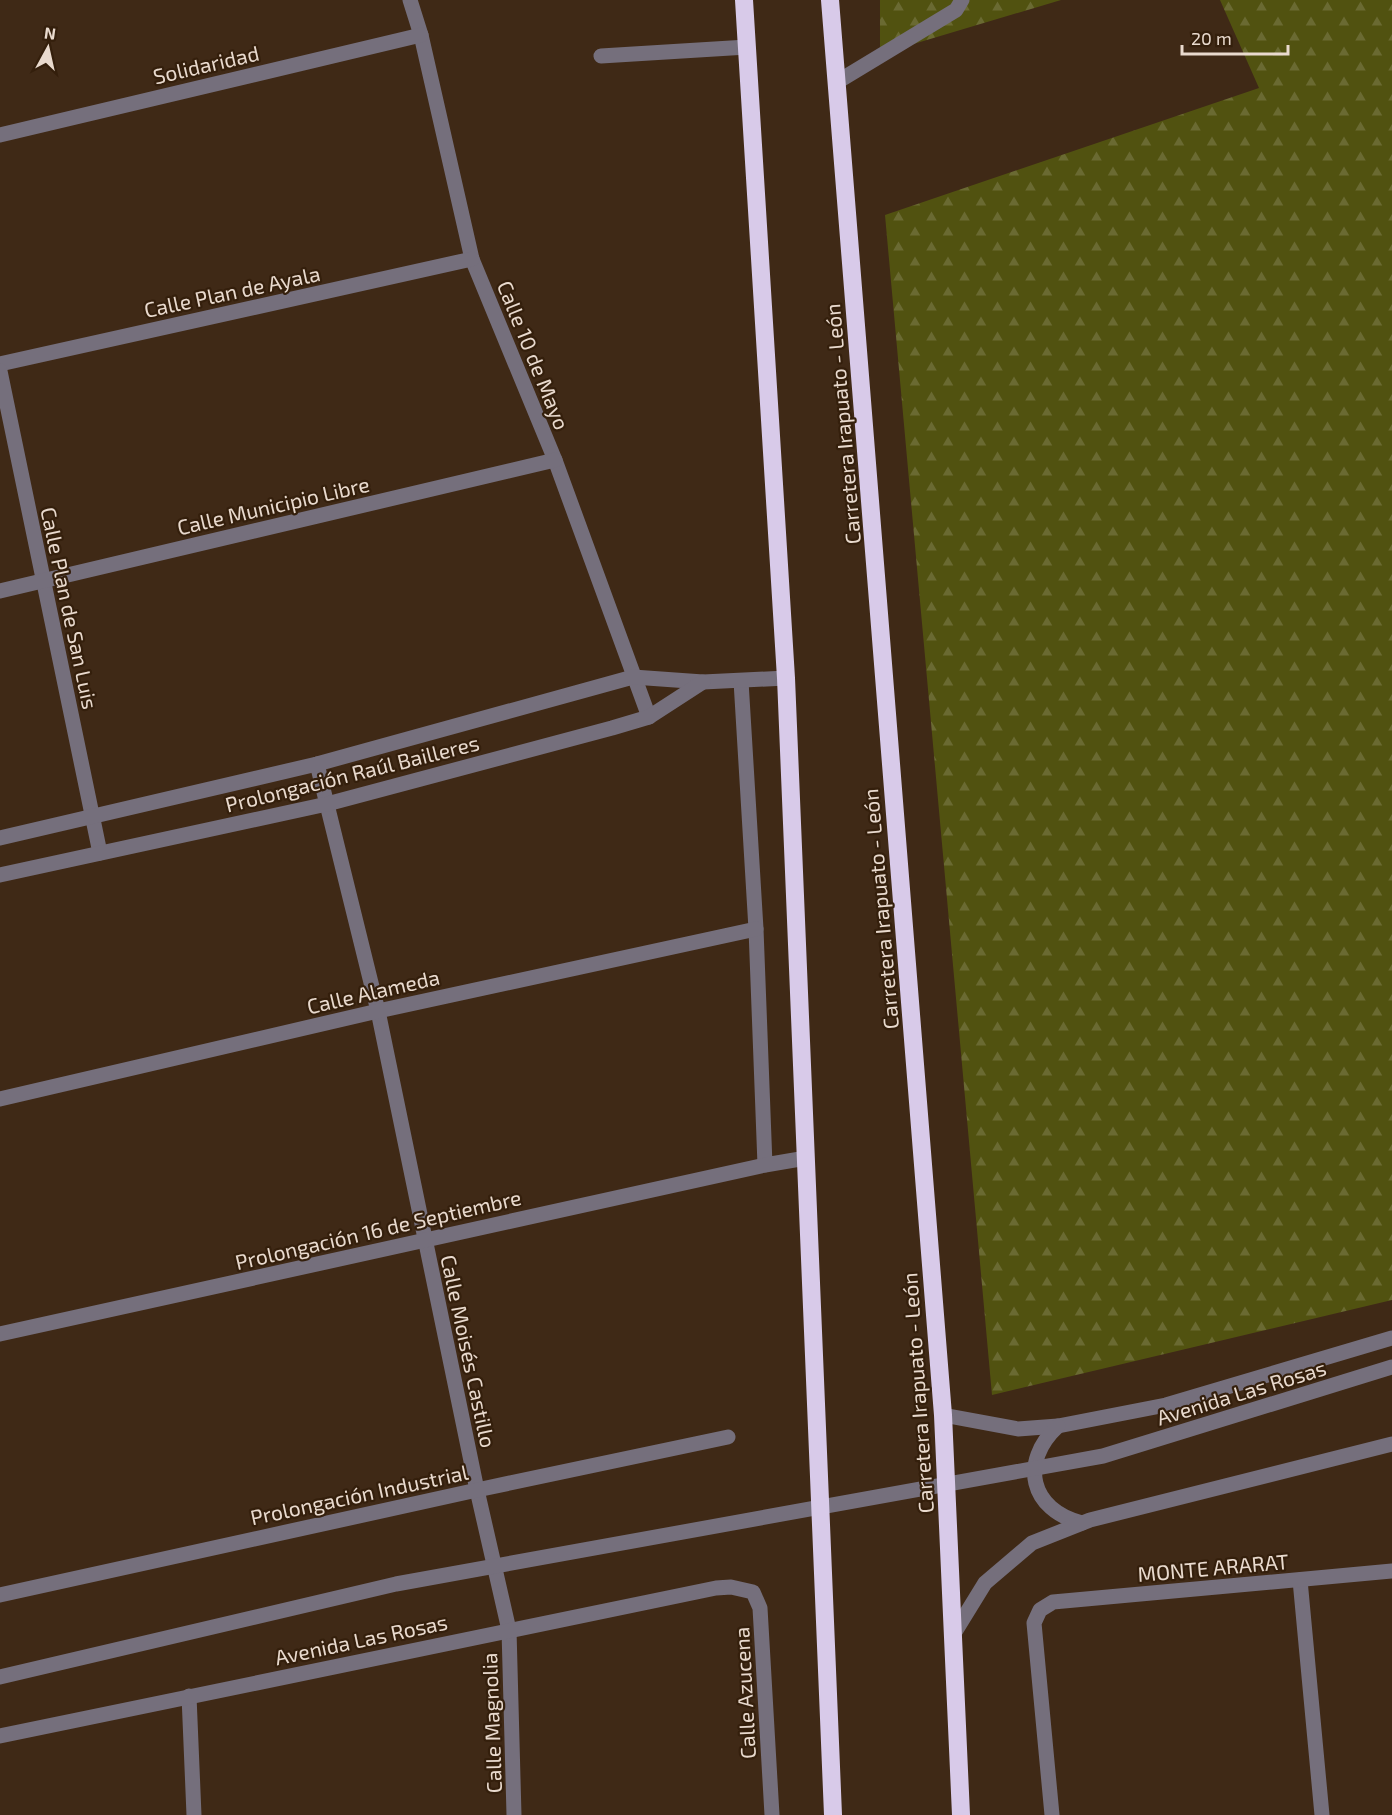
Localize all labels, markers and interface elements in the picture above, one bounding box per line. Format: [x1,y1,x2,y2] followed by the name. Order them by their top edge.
[18,18,78,78] north arrow
[1182,18,1288,56] scale bar
[43,22,57,43] text: N
[1191,27,1232,49] text: 20 m
[151,40,261,88] street label: Solidaridad
[142,260,322,322] street label: Calle Plan de Ayala
[493,277,575,433] street label: Calle 10 de Mayo
[819,303,865,545] street label: Carretera Irapuato - León
[174,471,372,539] street label: Calle Municipio Libre
[36,505,104,711] street label: Calle Plan de San Luis
[222,729,482,817] street label: Prolongación Raúl Bailleres
[857,788,903,1030] street label: Carretera Irapuato - León
[304,964,442,1018] street label: Calle Alameda
[233,1184,523,1274] street label: Prolongación 16 de Septiembre
[436,1252,502,1450] street label: Calle Moisés Castillo
[896,1272,938,1514] street label: Carretera Irapuato - León
[1153,1354,1329,1430] street label: Avenida Las Rosas
[248,1459,471,1529] street label: Prolongación Industrial
[1136,1548,1290,1586] street label: MONTE ARARAT
[272,1608,450,1670] street label: Avenida Las Rosas
[728,1626,760,1760] street label: Calle Azucena
[476,1652,506,1794] street label: Calle Magnolia

